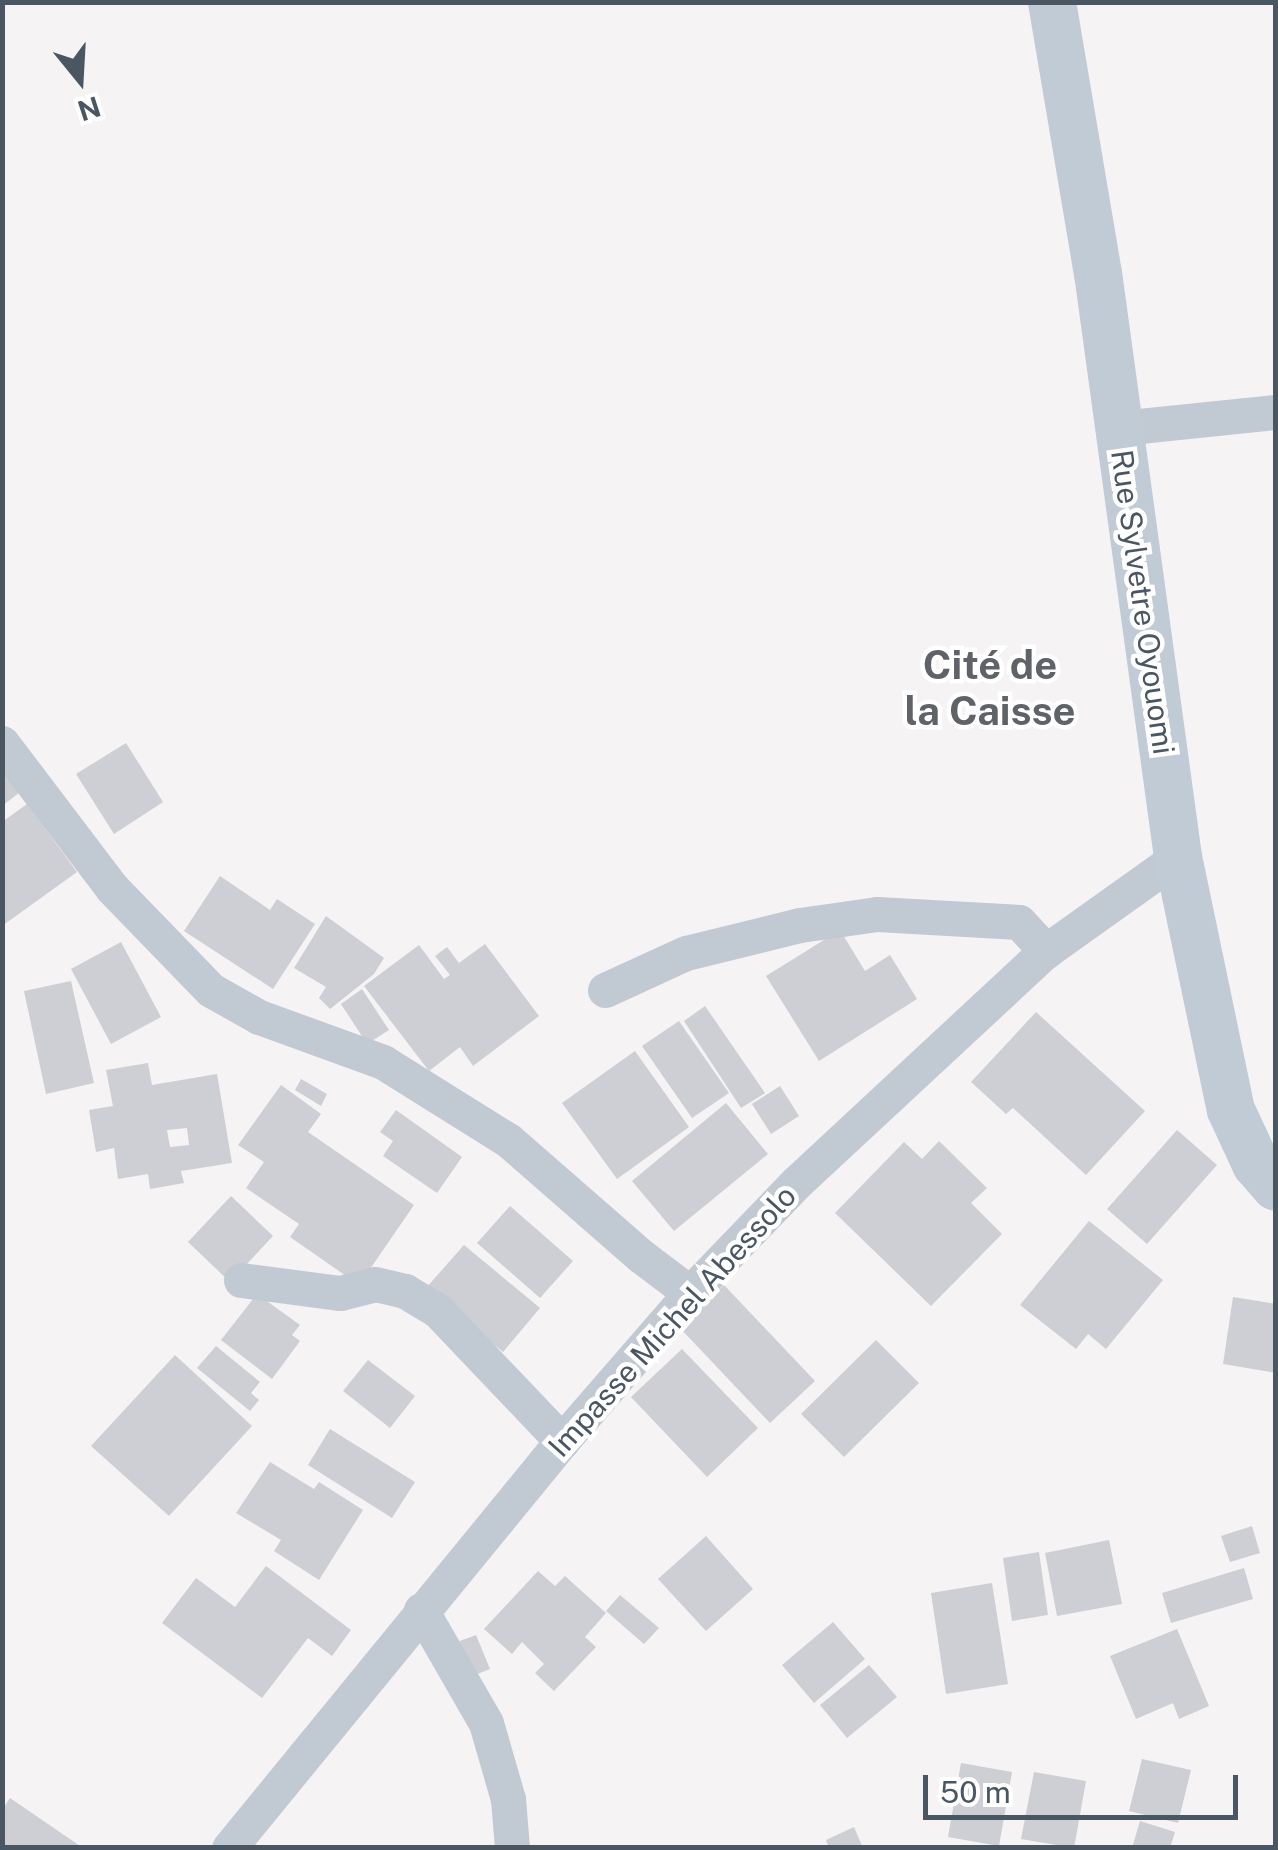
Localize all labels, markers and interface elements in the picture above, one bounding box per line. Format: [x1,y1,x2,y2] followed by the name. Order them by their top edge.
[30,30,130,130] north arrow
[74,90,105,128] text: N
[1104,447,1182,757] street label: Rue Sylvetre Oyouomi
[904,641,1076,735] district label: Cité de la Caisse
[541,1178,803,1464] street label: Impasse Michel Abessolo
[928,1755,1243,1817] scale bar
[940,1774,1011,1810] text: 50 m

